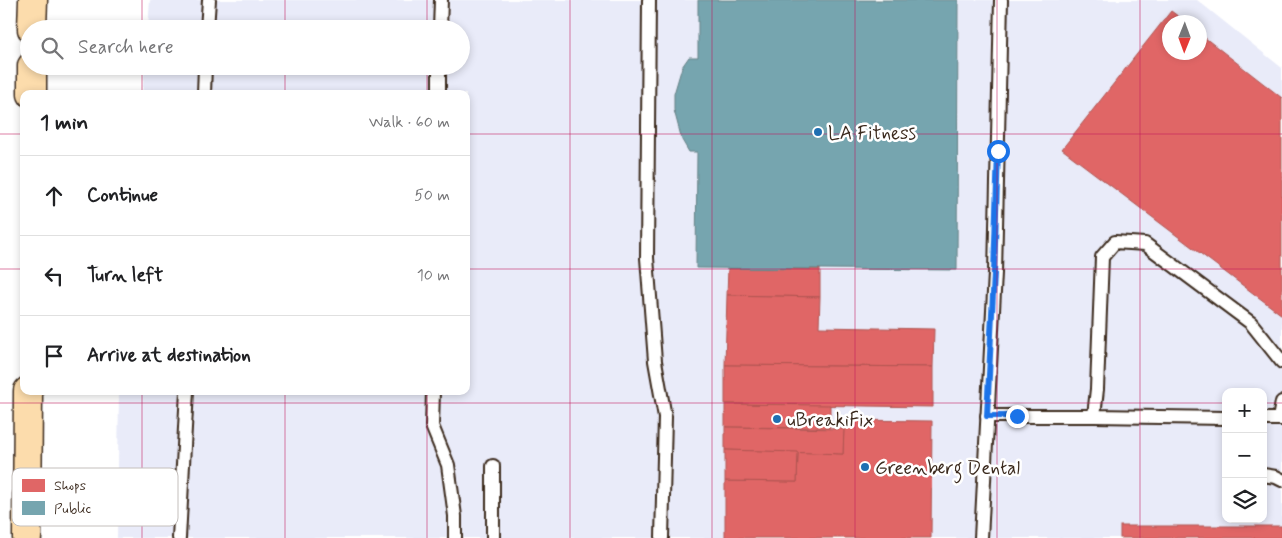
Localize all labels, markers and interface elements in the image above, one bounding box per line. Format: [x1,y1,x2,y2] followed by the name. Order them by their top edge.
[1162,15,1207,60] north arrow
[20,20,470,75] search box
[38,34,66,62] icon: search
[78,35,174,60] text: Search here
[40,109,88,137] text: 1 min
[369,112,450,133] text: Walk · 60 m
[828,121,916,146] place label: LA Fitness
[812,126,824,138] marker: LA Fitness
[987,140,1010,163] route start
[40,182,68,210] icon: ahead
[87,183,158,208] text: Continue
[414,185,450,206] text: 50 m
[40,262,68,290] icon: left
[87,263,163,288] text: Turn left
[417,265,450,286] text: 10 m
[40,342,68,370] icon: arrive
[87,343,251,368] text: Arrive at destination
[1222,388,1267,523] map controls
[1222,388,1267,433] button: +
[1006,405,1029,428] route end
[787,408,873,433] place label: uBreakiFix
[771,413,783,425] marker: uBreakiFix
[1222,433,1267,478] button: −
[875,456,1020,484] place label: Greenberg Dental
[859,461,871,473] marker: Greenberg Dental
[12,468,178,526] legend
[54,477,86,495] text: Shops
[1222,478,1267,523] button: layers
[54,500,91,518] text: Public

